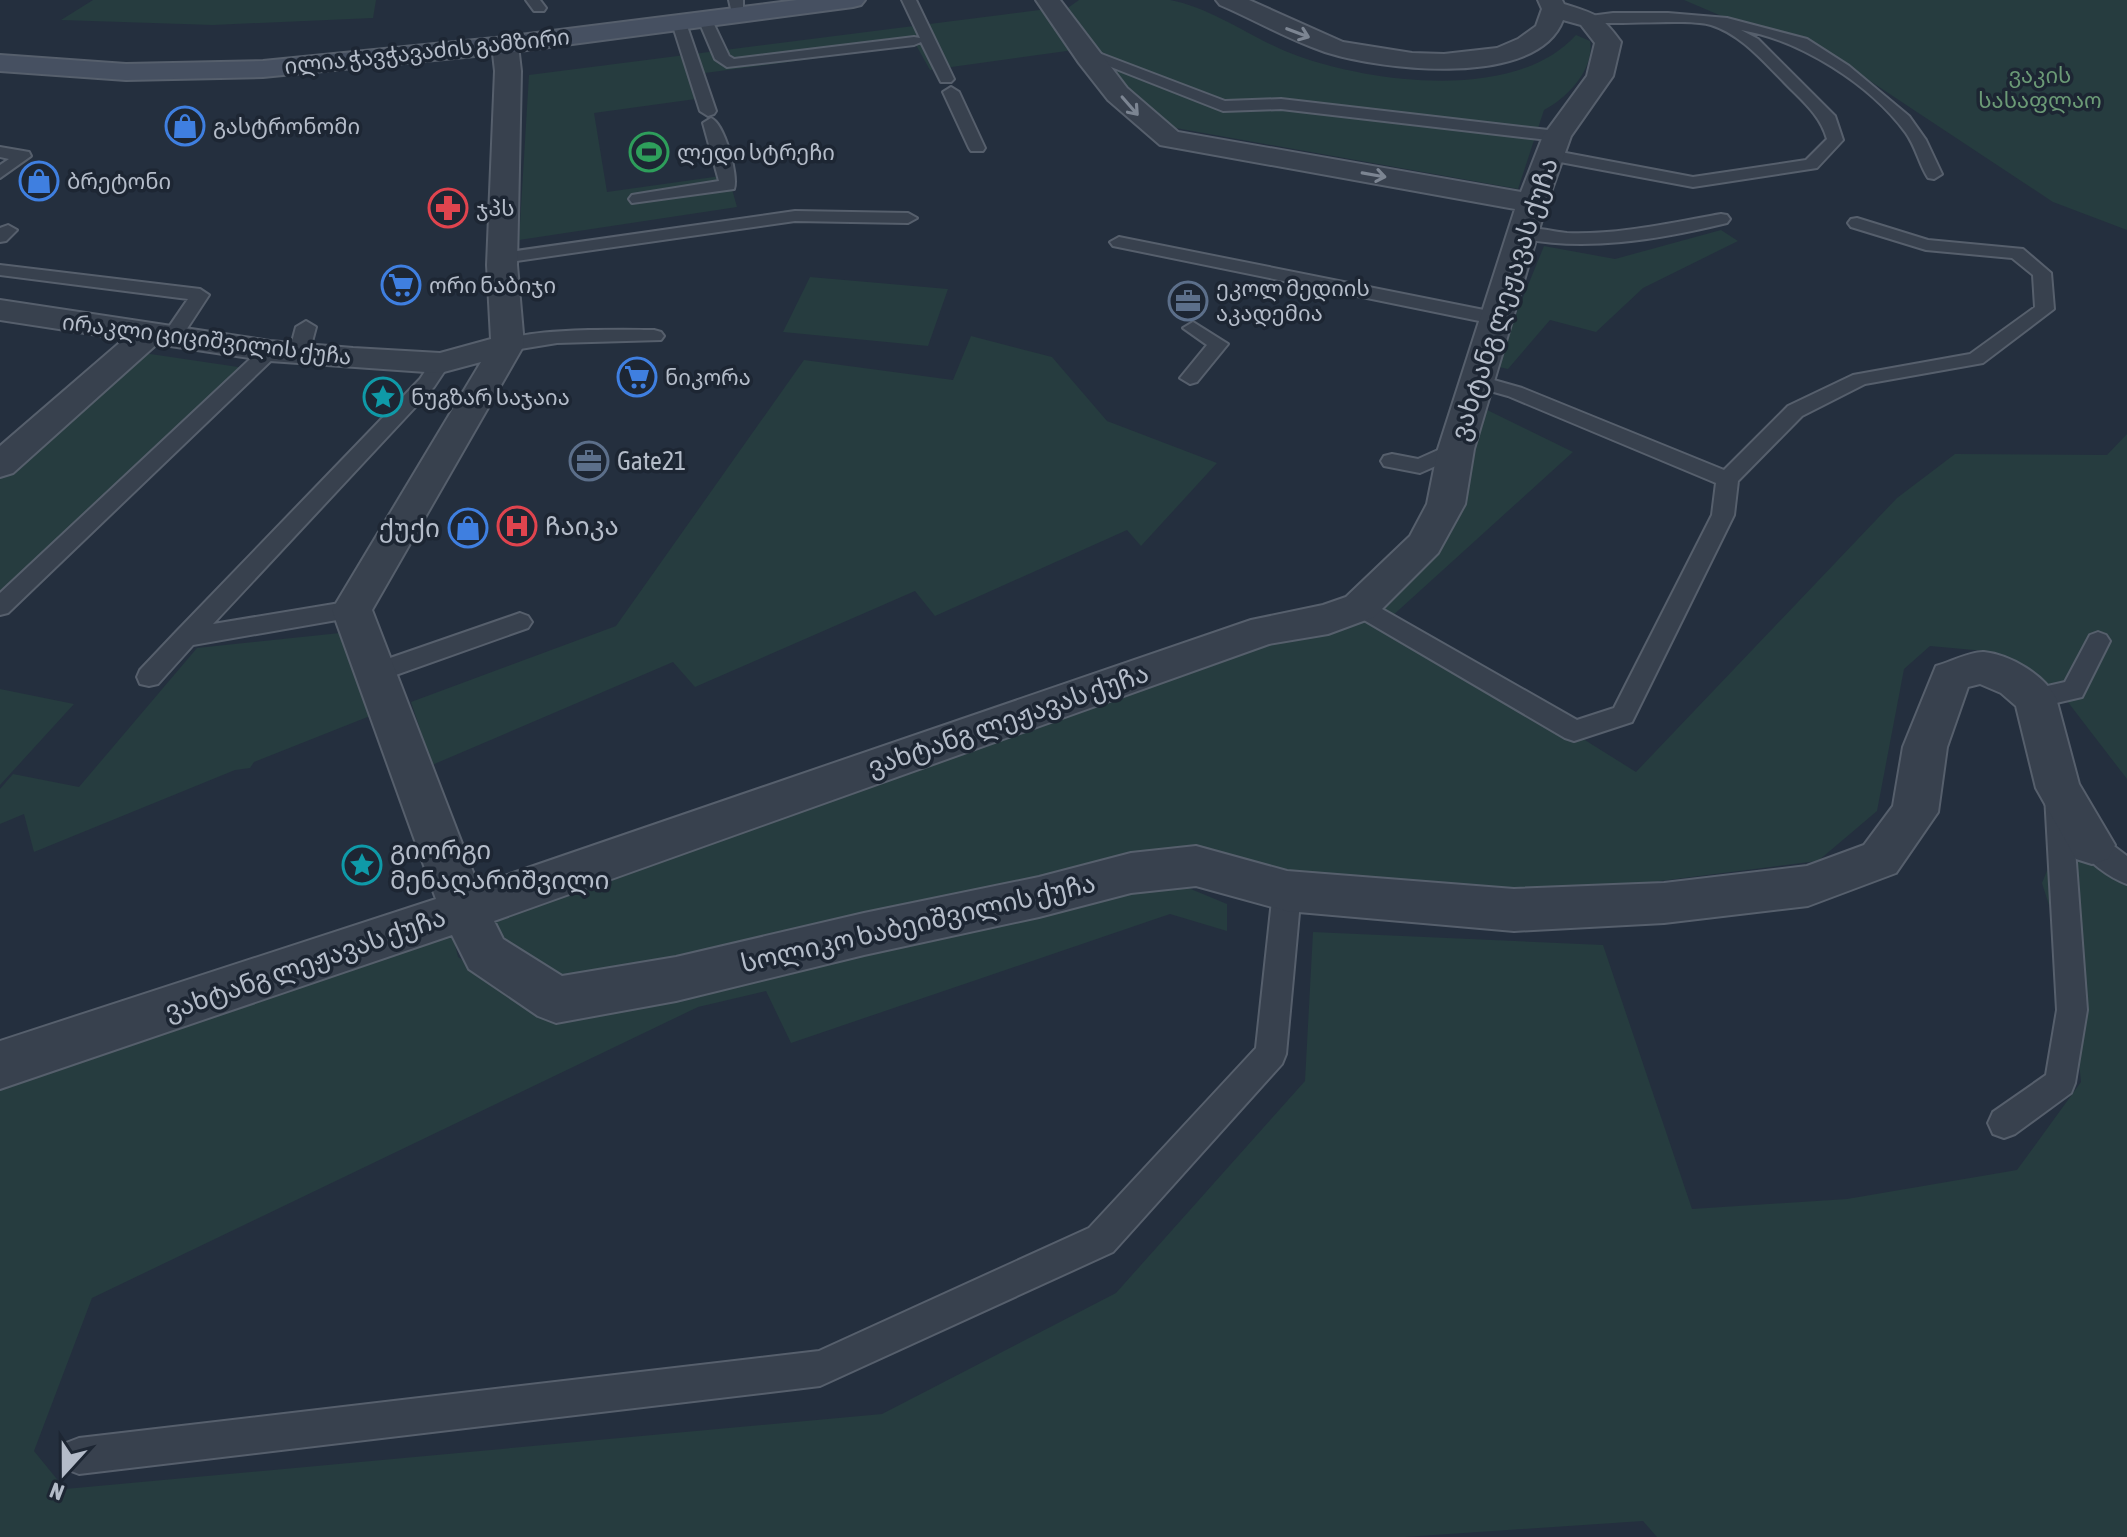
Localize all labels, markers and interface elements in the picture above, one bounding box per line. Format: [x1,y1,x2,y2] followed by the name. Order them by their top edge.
[283,23,571,80] street label: ილია ჭავჭავაძის გამზირი
[1285,27,1310,41] one-way arrow
[1978,62,2102,114] park label: ვაკის სასაფლაო
[1121,95,1139,115] one-way arrow
[164,105,206,147] shop icon: გასტრონომი
[213,113,360,139] place label: გასტრონომი
[628,131,670,173] sports icon: ლედი სტრეჩი
[677,139,835,166] place label: ლედი სტრეჩი
[1444,154,1565,444] street label: ვახტანგ ლეჟავას ქუჩა
[18,160,60,202] shop icon: ბრეტონი
[67,168,171,194] place label: ბრეტონი
[1361,169,1386,184] one-way arrow
[427,187,469,229] pharmacy icon: ჯპს
[476,195,514,221] place label: ჯპს
[380,264,422,306] supermarket icon: ორი ნაბიჯი
[429,272,556,298] place label: ორი ნაბიჯი
[1216,275,1370,327] place label: ეკოლ მედიის აკადემია
[1167,280,1209,322] office icon: ეკოლ მედიის აკადემია
[61,308,353,371] street label: ირაკლი ციციშვილის ქუჩა
[616,356,658,398] supermarket icon: ნიკორა
[665,364,751,390] place label: ნიკორა
[362,376,404,418] place icon: ნუგზარ საჯაია
[411,384,570,410] place label: ნუგზარ საჯაია
[568,440,610,482] office icon: Gate21
[617,446,686,476] place label: Gate21
[496,505,538,547] hospital icon: ჩაიკა
[447,507,489,549] shop icon: ქუქი
[545,511,619,541] place label: ჩაიკა
[379,513,440,543] place label: ქუქი
[864,658,1153,783] street label: ვახტანგ ლეჟავას ქუჩა
[390,835,609,896] place label: გიორგი მენაღარიშვილი
[341,844,383,886] place icon: გიორგი მენაღარიშვილი
[738,868,1098,979] street label: სოლიკო ხაბეიშვილის ქუჩა
[161,902,450,1027] street label: ვახტანგ ლეჟავას ქუჩა
[24,1433,104,1513] north arrow
[46,1477,68,1506] text: N

